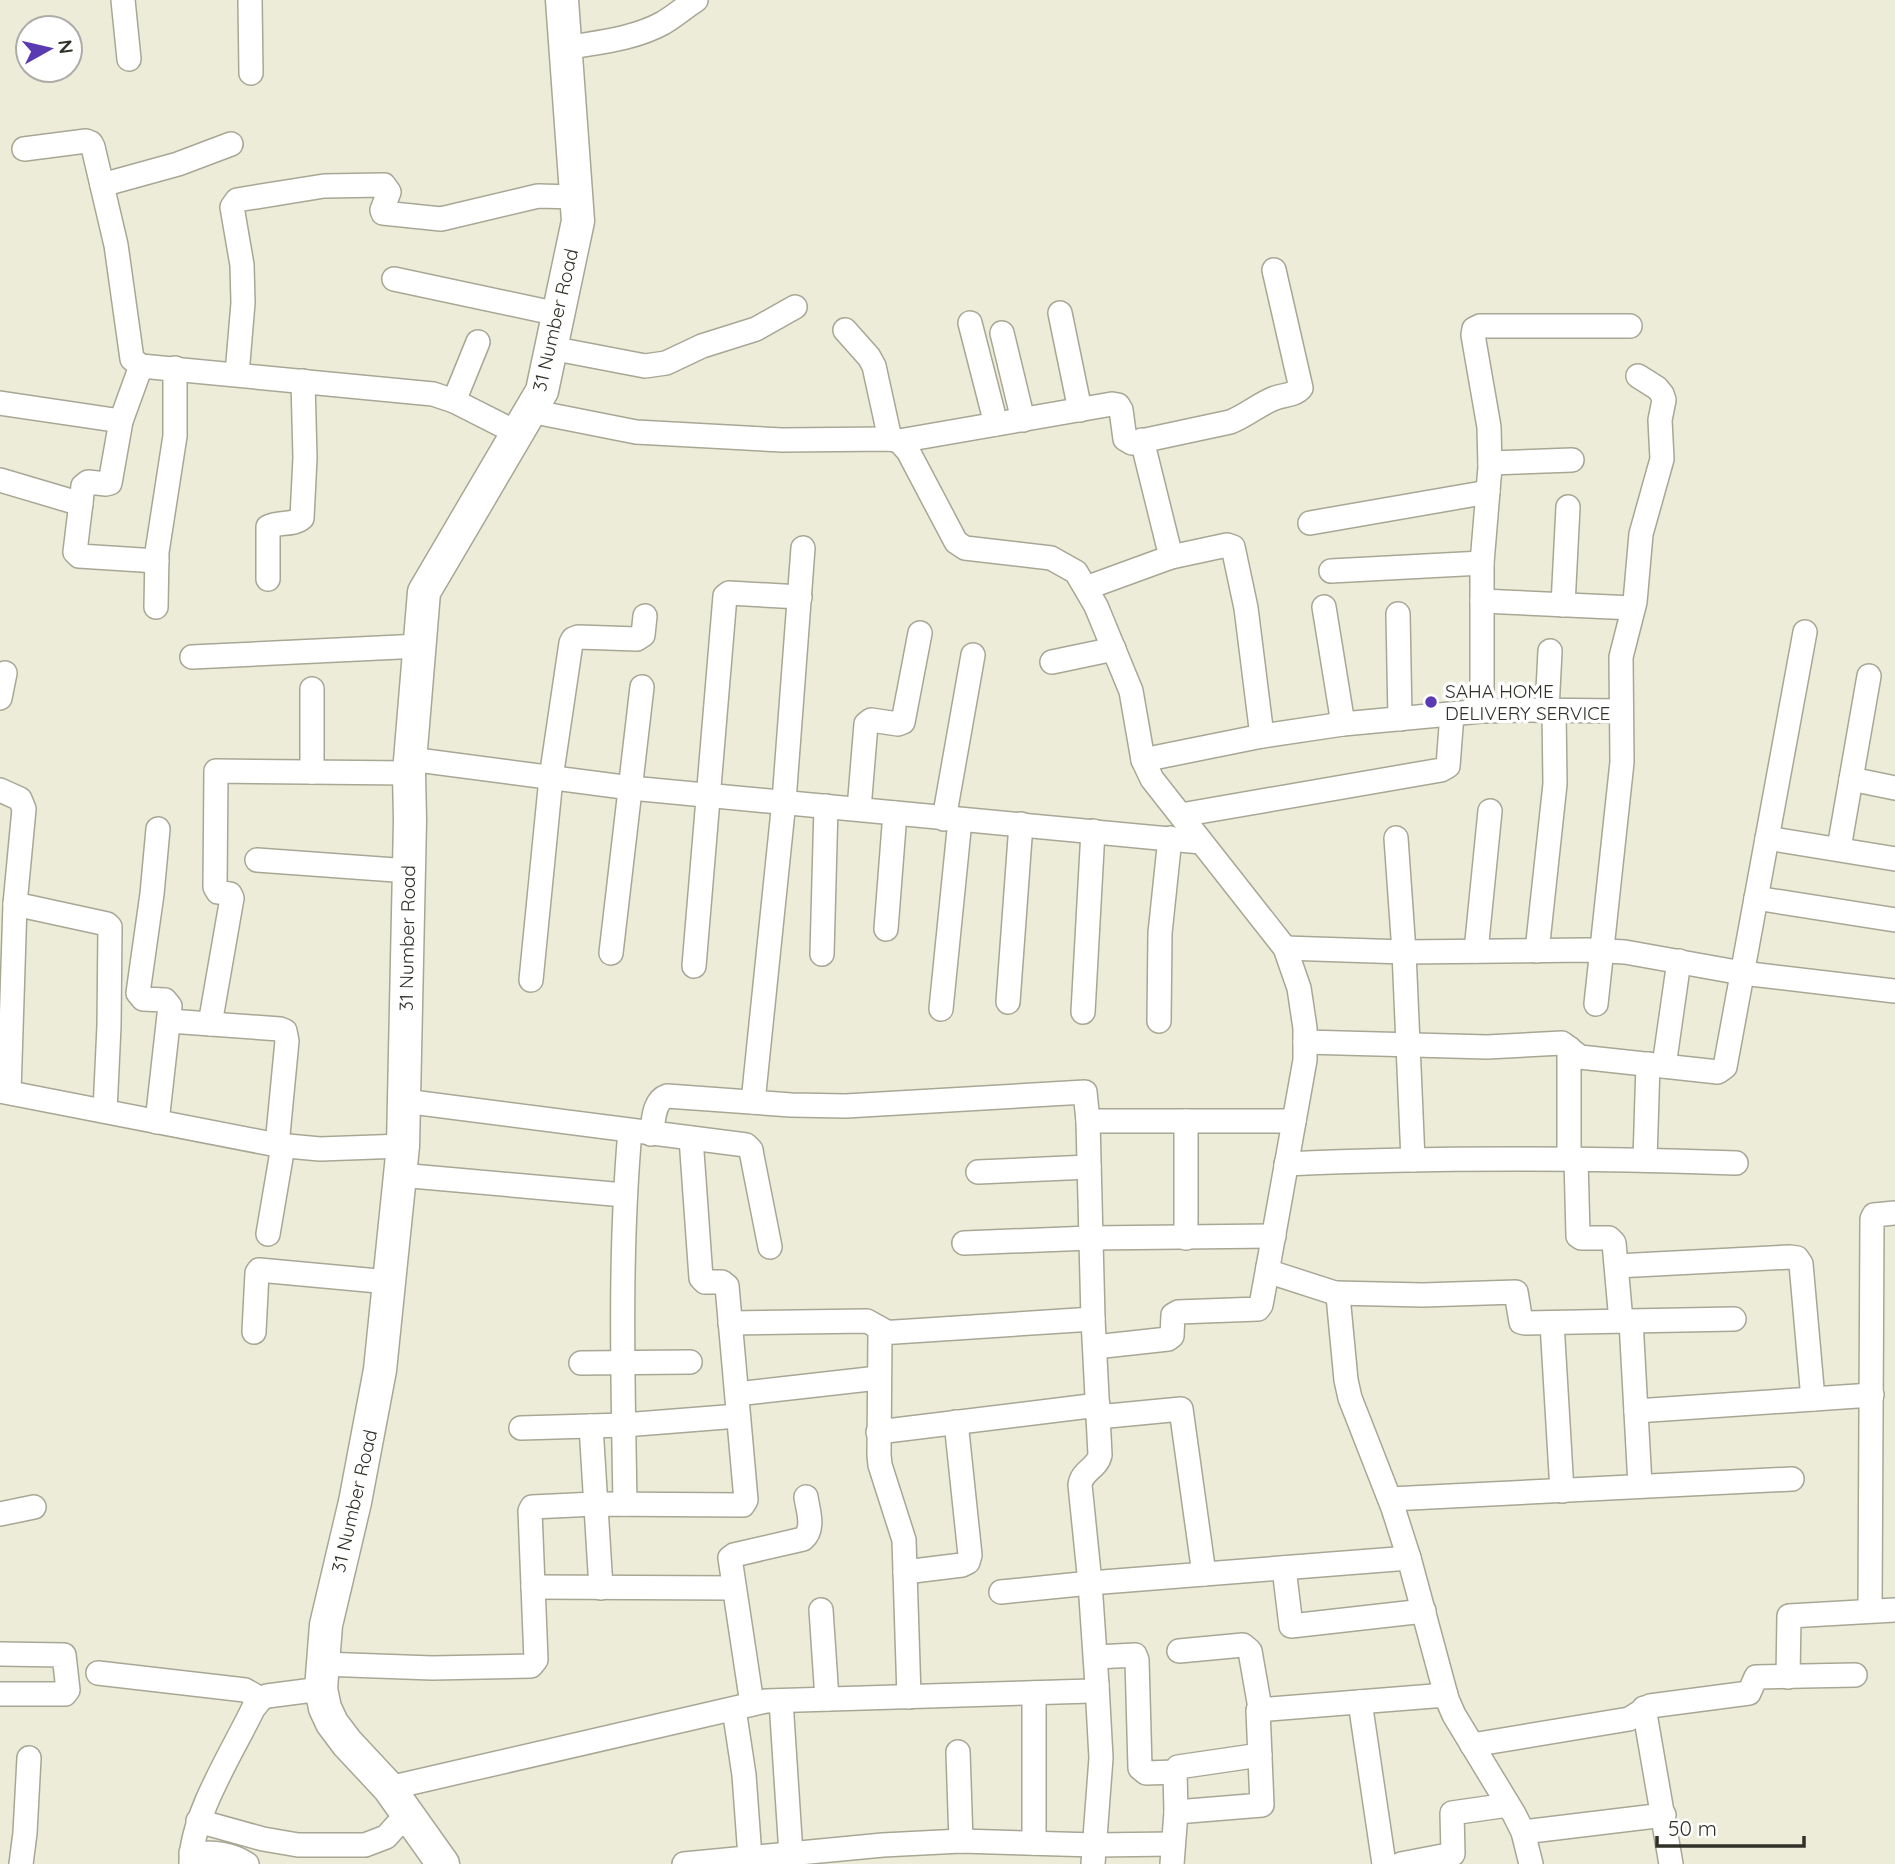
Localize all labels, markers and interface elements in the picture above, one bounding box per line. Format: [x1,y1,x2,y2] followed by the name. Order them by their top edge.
[14,14,84,84] north arrow
[53,38,79,55] text: N
[527,246,583,394] street label: 31 Number Road
[1445,679,1610,725] place label: SAHA HOME DELIVERY SERVICE
[1423,694,1439,710] marker: SAHA HOME DELIVERY SERVICE
[394,865,420,1011] street label: 31 Number Road
[326,1427,382,1575] street label: 31 Number Road
[1657,1804,1804,1848] scale bar
[1668,1815,1717,1841] text: 50 m

